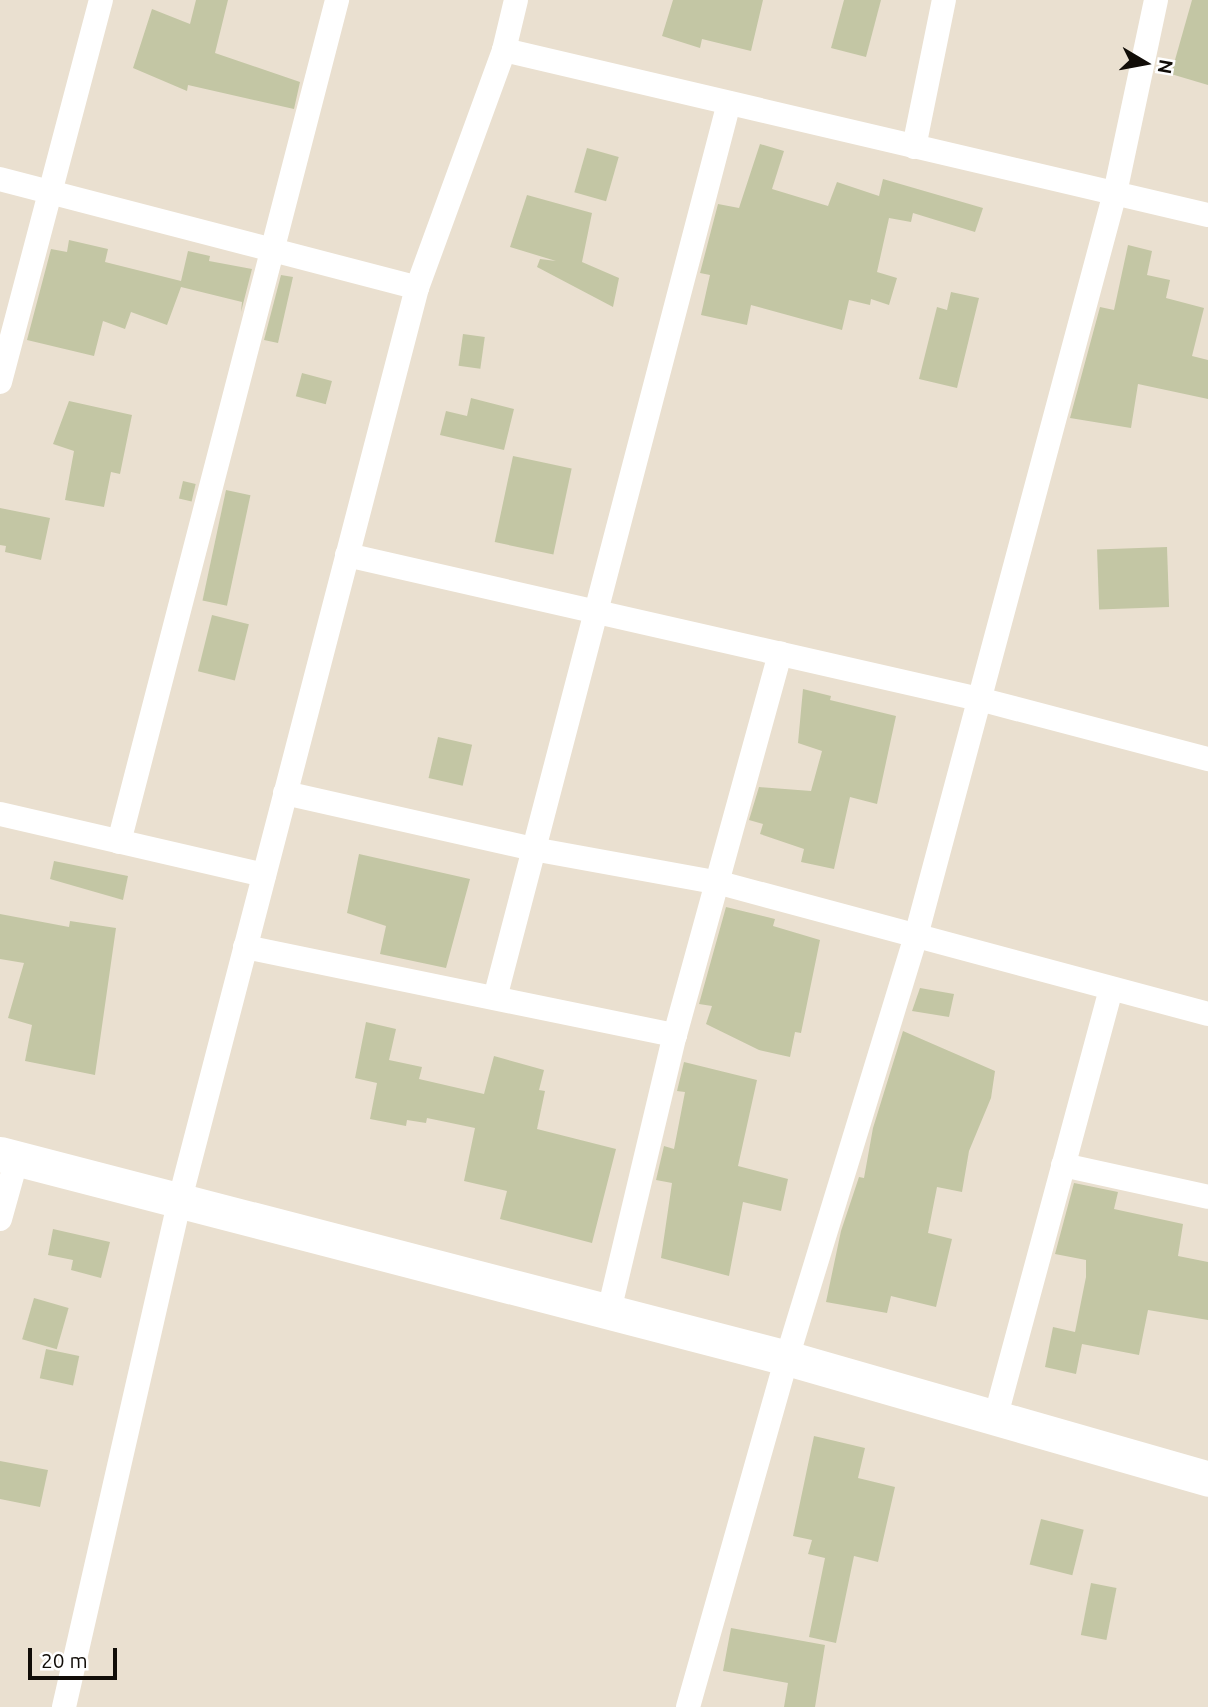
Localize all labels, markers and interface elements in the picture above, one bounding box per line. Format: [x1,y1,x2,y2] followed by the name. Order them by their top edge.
[1110,28,1180,98] north arrow
[1154,58,1178,76] text: N
[32,1634,121,1678] scale bar
[41,1648,88,1672] text: 20 m

